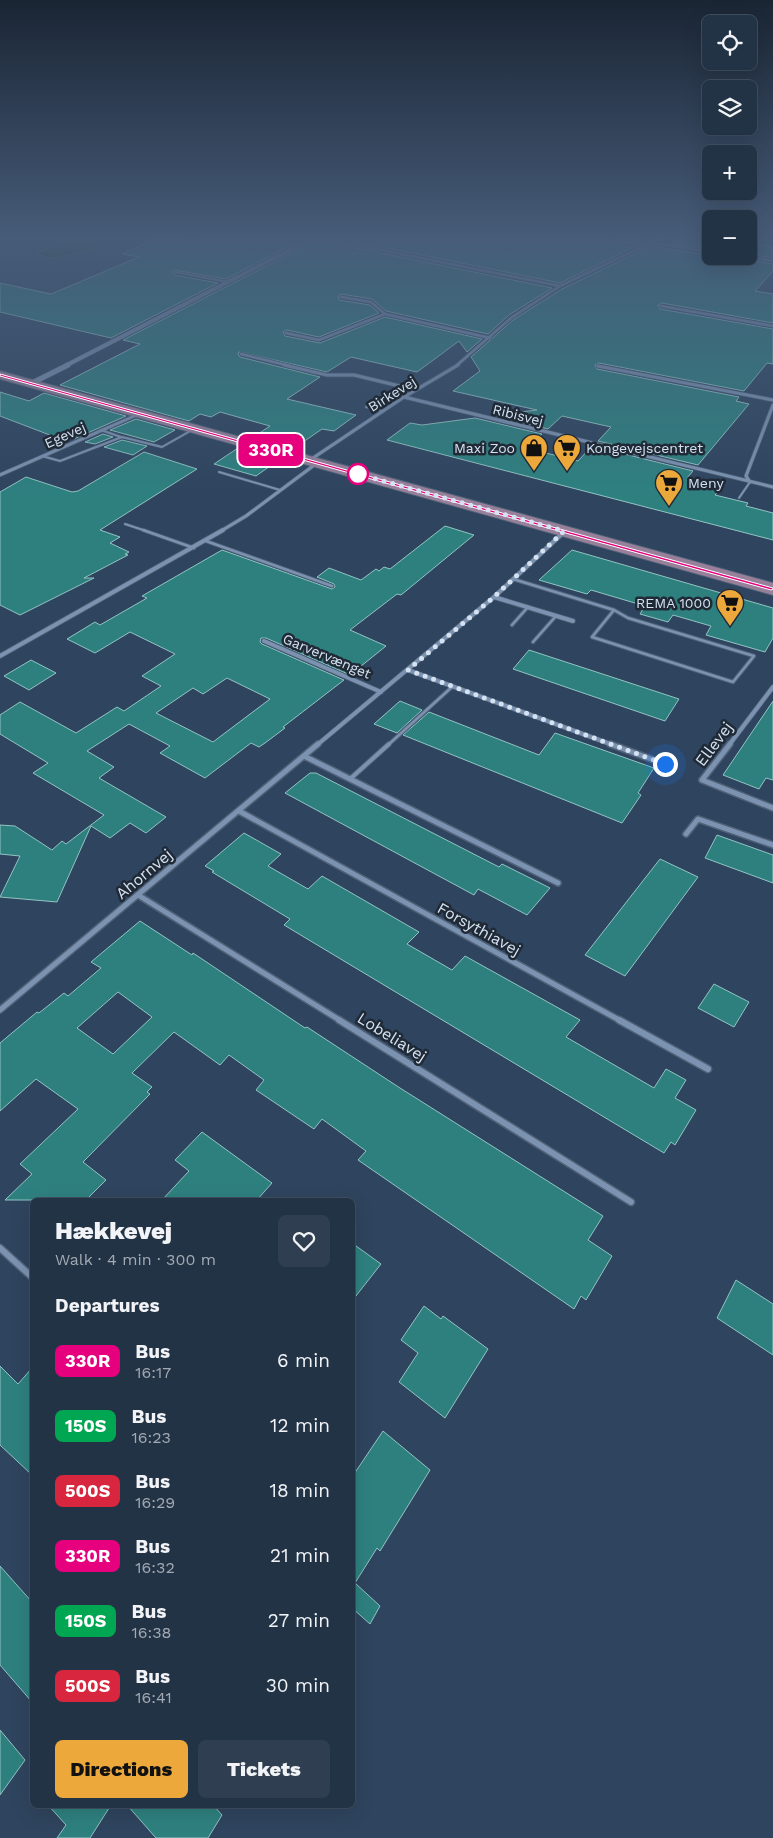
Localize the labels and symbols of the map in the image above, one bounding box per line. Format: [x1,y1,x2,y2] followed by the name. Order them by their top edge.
[365,373,419,415] street label: Birkevej
[491,401,545,429] street label: Ribisvej
[42,419,88,451] street label: Egevej
[519,433,549,472] shop icon: Maxi Zoo
[552,433,582,472] supermarket icon: Kongevejscentret
[236,434,306,466] line badge: 330R
[454,440,515,456] place label: Maxi Zoo
[586,440,703,456] place label: Kongevejscentret
[347,463,369,485] unlabelled marker
[654,468,684,507] supermarket icon: Meny
[688,475,724,491] place label: Meny
[715,588,745,627] supermarket icon: REMA 1000
[636,595,711,611] place label: REMA 1000
[280,630,374,682] street label: Garvervænget
[691,718,737,770] street label: Ellevej
[653,752,678,777] your location
[112,845,176,903] street label: Ahornvej
[434,898,524,960] street label: Forsythiavej
[354,1008,430,1066] street label: Lobeliavej

